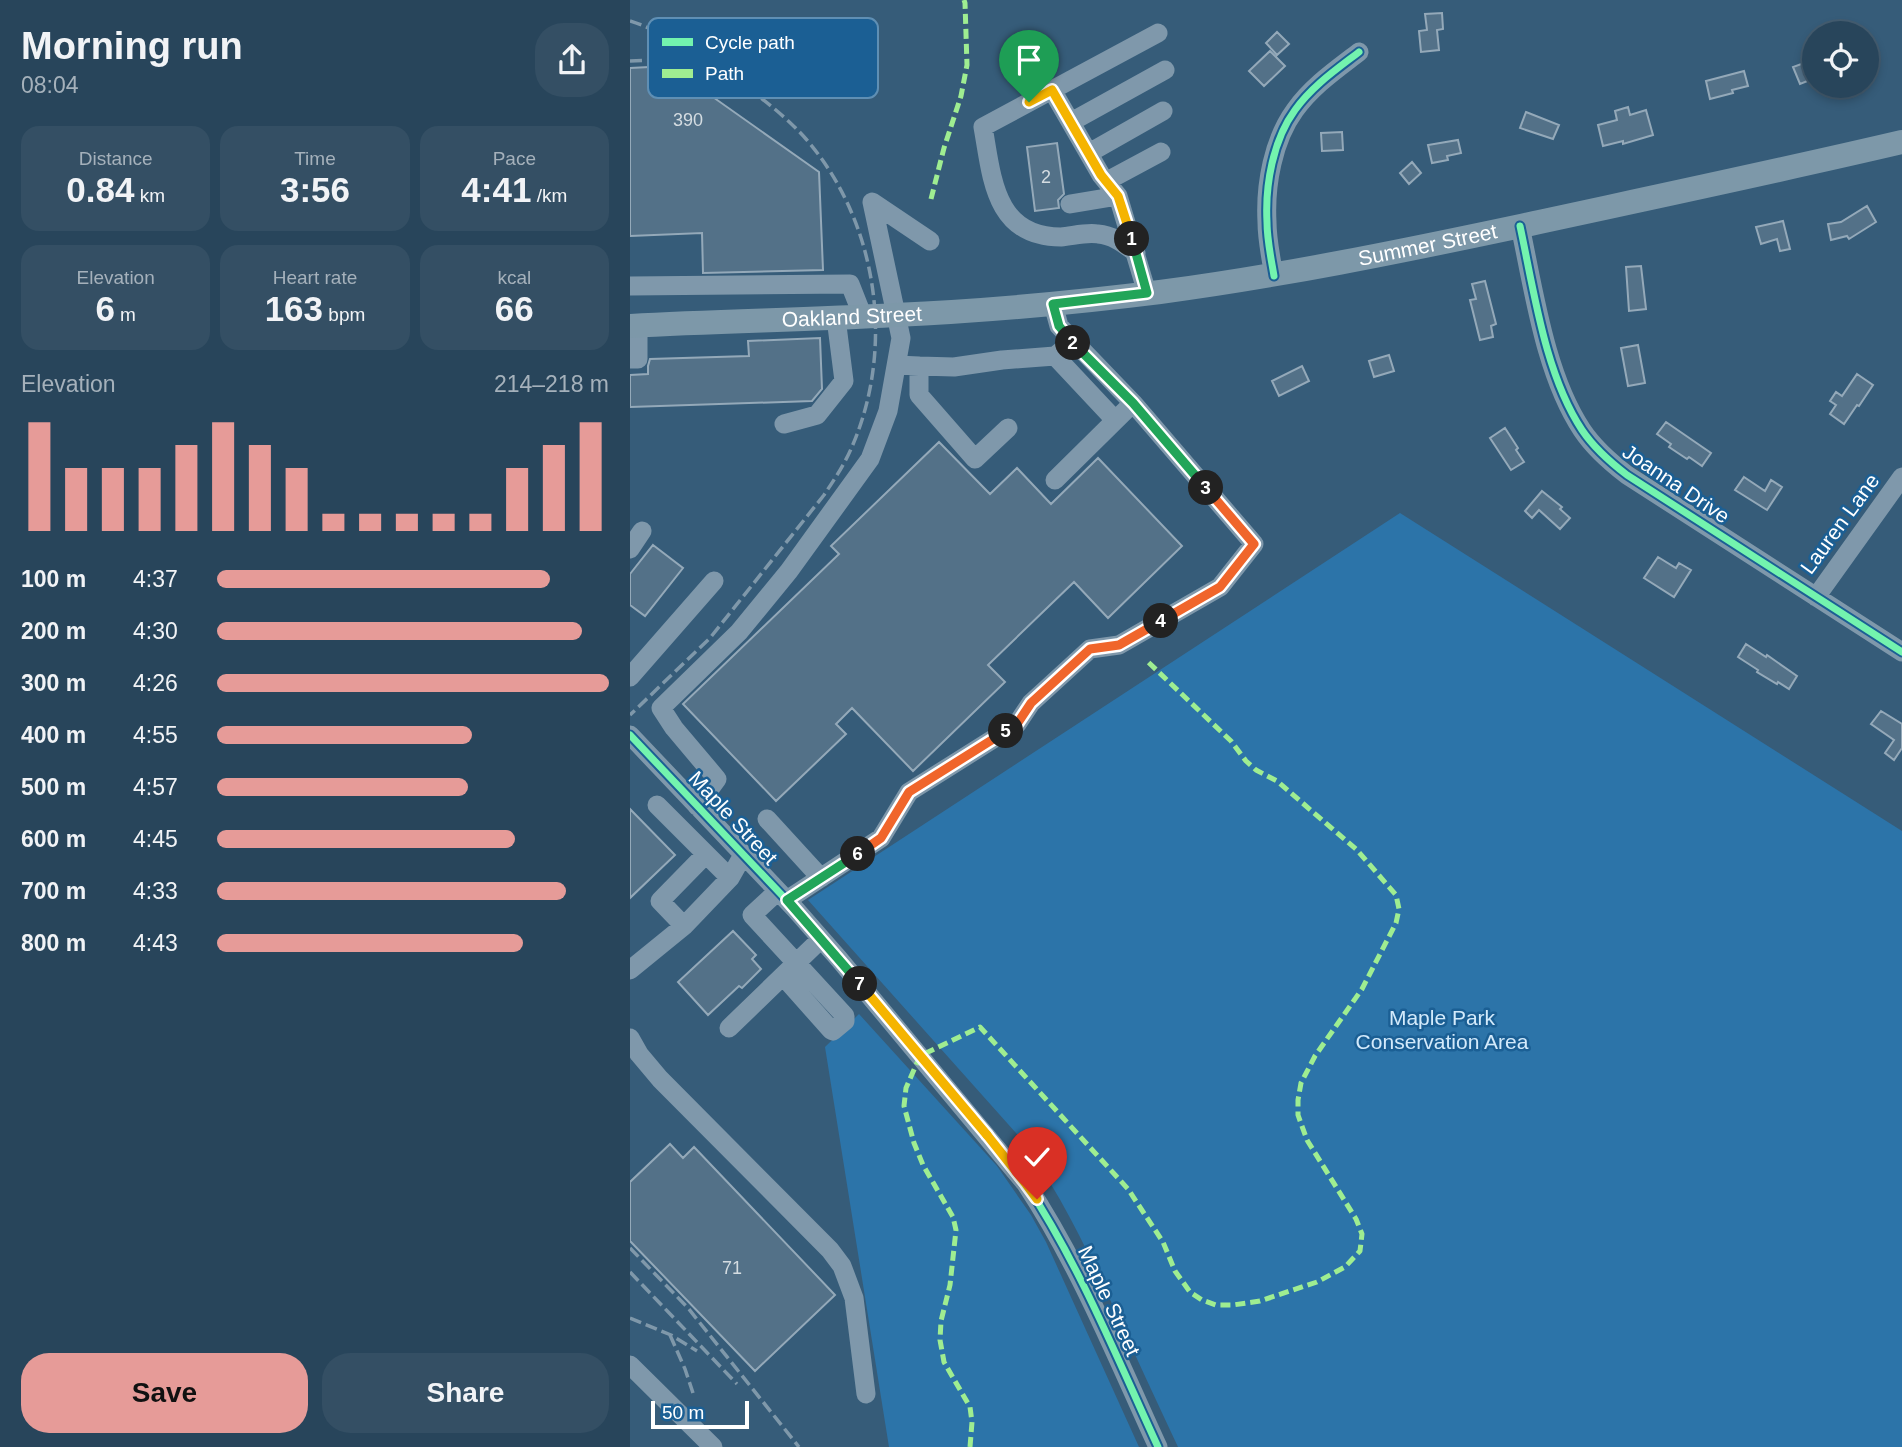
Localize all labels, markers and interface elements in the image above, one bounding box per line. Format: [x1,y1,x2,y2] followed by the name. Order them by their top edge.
[648,18,878,98] legend
[1802,21,1879,98] map controls
[1802,21,1879,98] button: locate
[535,23,609,97] button: share
[21,25,243,67] text: Morning run
[999,30,1059,102] pin
[705,32,795,53] text: Cycle path
[1010,41,1048,79] icon: arrive
[705,63,744,84] text: Path
[21,72,79,98] text: 08:04
[673,110,703,130] house number: 390
[79,148,153,169] text: Distance
[294,148,336,169] text: Time
[493,148,536,169] text: Pace
[1041,167,1051,187] house number: 2
[66,170,134,209] text: 0.84
[280,170,350,209] text: 3:56
[461,170,531,209] text: 4:41
[134,185,165,206] text: km
[531,185,567,206] text: /km
[1356,219,1499,270] street label: Summer Street
[1114,222,1150,256] pin: 1
[1126,228,1137,249] text: 1
[77,267,155,288] text: Elevation
[273,267,357,288] text: Heart rate
[497,267,531,288] text: kcal
[95,289,115,328] text: 6
[265,289,323,328] text: 163
[495,289,534,328] text: 66
[781,302,923,331] street label: Oakland Street
[115,304,136,325] text: m
[323,304,365,325] text: bpm
[1056,326,1090,360] pin: 2
[1067,332,1078,353] text: 2
[21,371,116,397] text: Elevation
[494,371,609,397] text: 214–218 m
[1619,439,1734,528] street label: Joanna Drive
[1796,469,1884,578] street label: Lauren Lane
[1188,470,1224,505] pin: 3
[1200,477,1211,498] text: 3
[21,566,86,592] text: 100 m
[133,566,178,592] text: 4:37
[1144,604,1178,638] pin: 4
[1155,610,1166,631] text: 4
[21,618,86,644] text: 200 m
[133,618,178,644] text: 4:30
[21,670,86,696] text: 300 m
[133,670,178,696] text: 4:26
[988,714,1024,748] pin: 5
[1000,720,1011,741] text: 5
[21,722,86,748] text: 400 m
[133,722,178,748] text: 4:55
[684,766,782,869] street label: Maple Street
[21,774,86,800] text: 500 m
[133,774,178,800] text: 4:57
[21,826,86,852] text: 600 m
[133,826,178,852] text: 4:45
[840,836,876,872] pin: 6
[852,843,863,864] text: 6
[21,878,86,904] text: 700 m
[133,878,178,904] text: 4:33
[21,930,86,956] text: 800 m
[133,930,178,956] text: 4:43
[842,967,877,1002] pin: 7
[854,973,865,994] text: 7
[1356,1006,1529,1053] park label: Maple Park Conservation Area
[1007,1127,1067,1199] pin
[1018,1138,1056,1176] icon: check
[1074,1242,1145,1360] street label: Maple Street
[722,1258,742,1278] house number: 71
[21,1353,308,1433] button: Save
[322,1353,609,1433] button: Share
[651,1398,749,1430] scale bar
[662,1402,704,1423] text: 50 m

